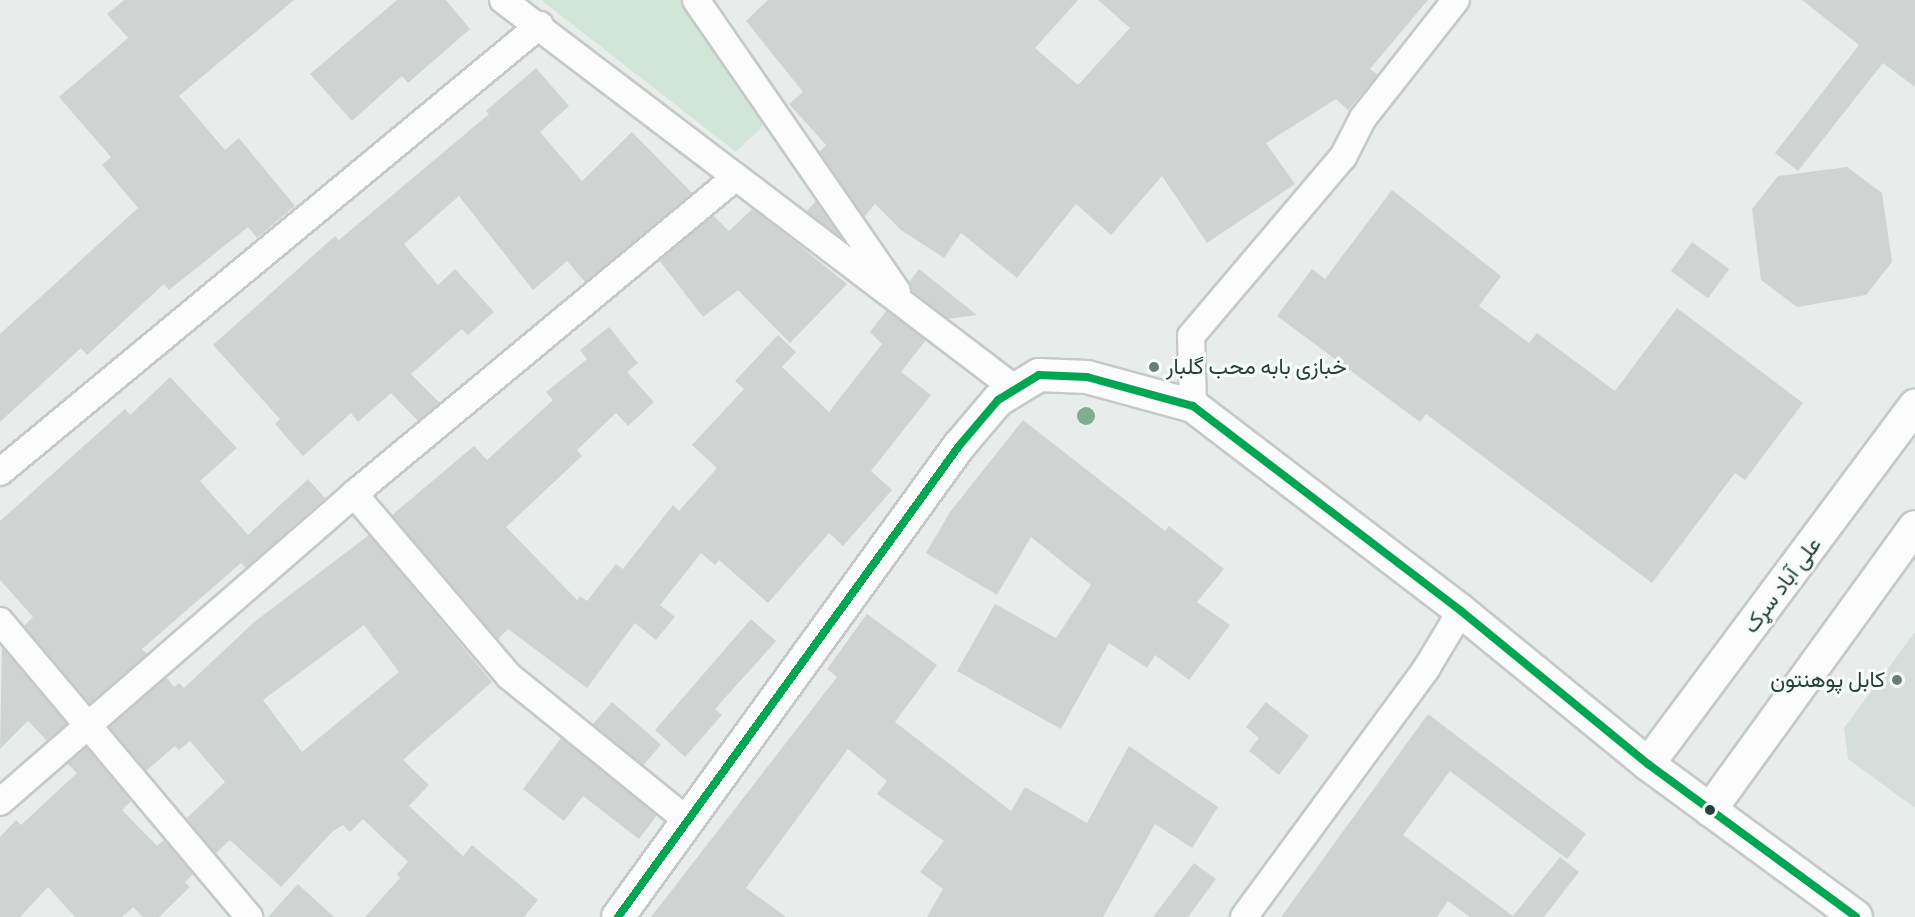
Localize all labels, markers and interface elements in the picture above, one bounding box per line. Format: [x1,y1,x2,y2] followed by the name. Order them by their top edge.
[1166,354,1347,380] place label: خبازی بابه محب گلبار
[1147,360,1161,374] marker: خبازی بابه محب گلبار
[1737,532,1827,638] street label: علی آباد سړک
[1770,667,1885,693] place label: کابل پوهنتون
[1890,673,1904,687] marker: کابل پوهنتون
[1704,804,1716,816] unlabelled marker

